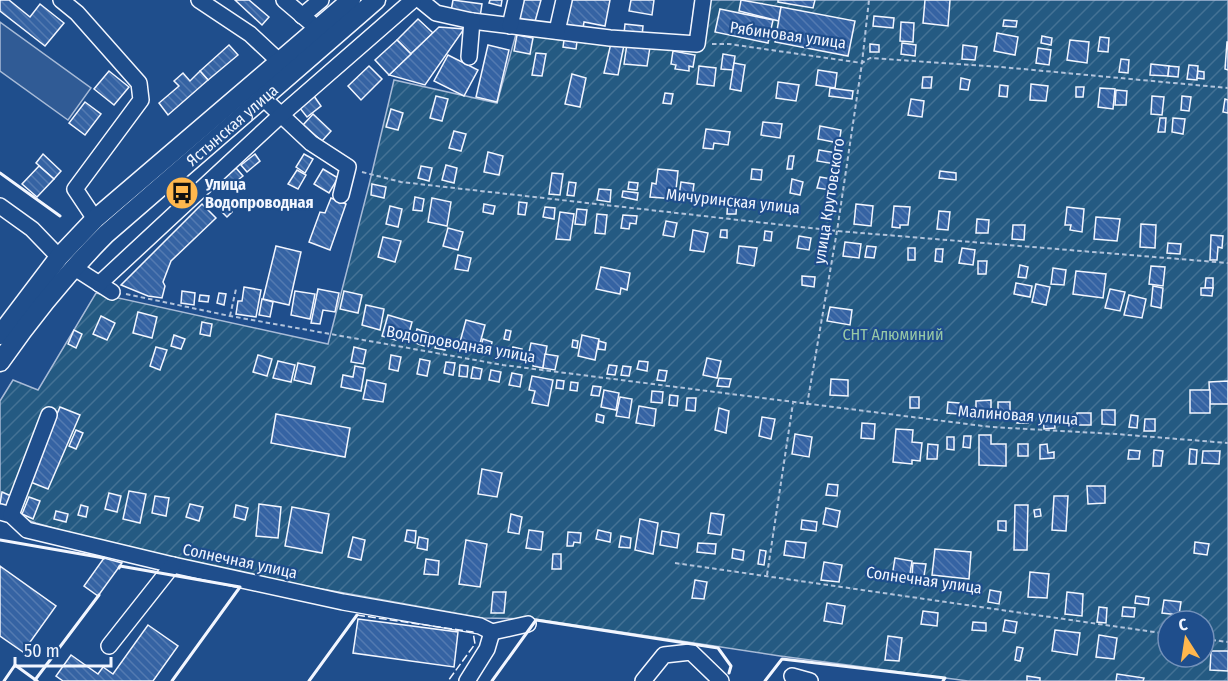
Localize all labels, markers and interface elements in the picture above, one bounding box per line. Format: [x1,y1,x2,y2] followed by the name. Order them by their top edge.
[729,17,847,53] street label: Рябиновая улица
[182,80,282,170] street label: Ястынская улица
[810,137,848,265] street label: улица Крутовского
[164,175,200,211] bus stop icon: Улица Водопроводная
[204,175,314,212] place label: Улица Водопроводная
[665,185,801,217] street label: Мичуринская улица
[385,322,537,367] street label: Водопроводная улица
[842,325,944,344] park label: СНТ Алюминий
[957,401,1079,429] street label: Малиновая улица
[181,540,299,582] street label: Солнечная улица
[865,562,983,598] street label: Солнечная улица
[1156,609,1216,669] north arrow
[1177,615,1190,635] text: С
[15,630,111,668] scale bar
[24,640,60,662] text: 50 m

